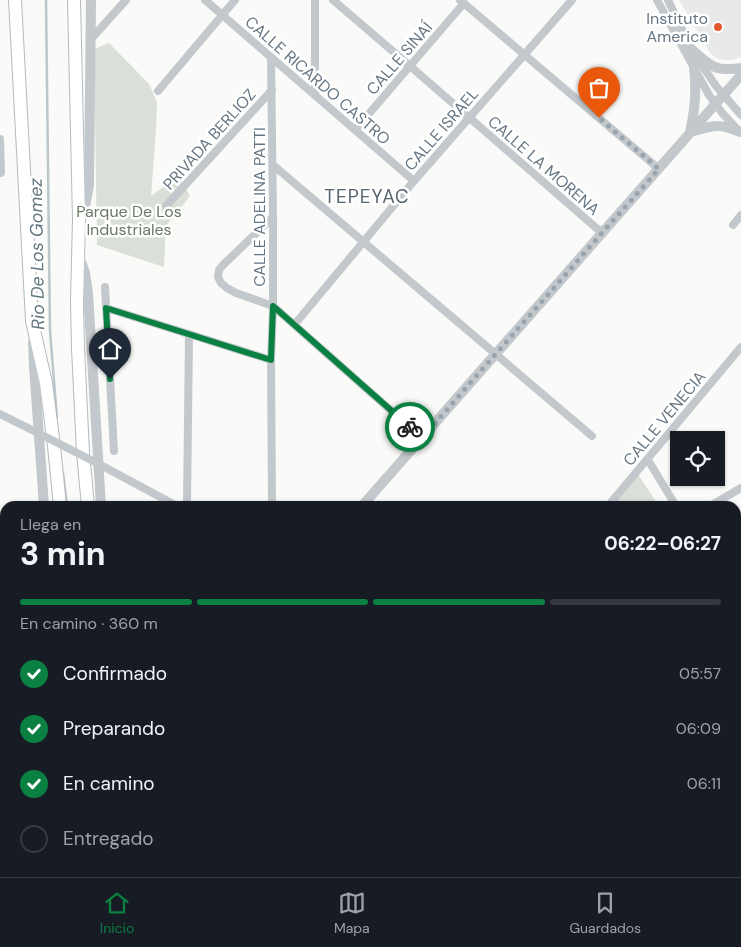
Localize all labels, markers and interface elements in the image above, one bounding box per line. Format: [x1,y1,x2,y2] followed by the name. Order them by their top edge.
[646,8,708,47] place label: Instituto America
[241,11,395,149] street label: CALLE RICARDO CASTRO
[362,17,437,99] street label: CALLE SINAÍ
[712,21,724,33] marker: Instituto America
[578,67,620,118] pin
[585,74,613,102] icon: bag
[158,84,260,194] street label: PRIVADA BERLIOZ
[400,84,483,175] street label: CALLE ISRAEL
[483,111,604,220] street label: CALLE LA MORENA
[249,127,270,287] street label: CALLE ADELINA PATTI
[24,177,50,330] water label: Rio De Los Gomez
[324,184,410,209] district label: TEPEYAC
[76,201,182,240] park label: Parque De Los Industriales
[89,328,131,379] pin
[96,335,124,363] icon: home
[619,366,710,470] street label: CALLE VENECIA
[385,402,435,452] courier
[396,413,424,441] icon: bike
[670,431,725,486] map controls
[670,431,725,486] button: locate
[20,514,81,535] text: Llega en
[604,531,721,556] text: 06:22–06:27
[20,533,105,575] text: 3 min
[20,613,158,634] text: En camino · 360 m
[20,660,48,688] icon: check
[63,661,167,686] text: Confirmado
[679,663,721,684] text: 05:57
[20,715,48,743] icon: check
[63,716,165,741] text: Preparando
[676,718,721,739] text: 06:09
[20,770,48,798] icon: check
[63,771,155,796] text: En camino
[687,773,721,794] text: 06:11
[63,826,154,851] text: Entregado
[100,889,134,937] tab: Inicio
[334,889,370,937] tab: Mapa
[569,889,641,937] tab: Guardados

